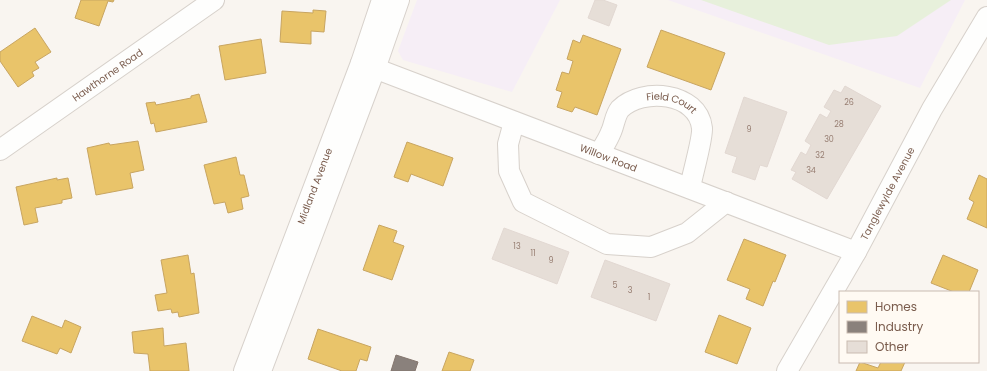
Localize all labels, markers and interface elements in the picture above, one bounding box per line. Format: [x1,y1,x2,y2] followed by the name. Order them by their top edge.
[69,45,146,105] street label: Hawthorne Road
[645,88,701,117] street label: Field Court
[844,97,854,108] house number: 26
[834,119,844,130] house number: 28
[746,124,752,135] house number: 9
[824,134,834,145] house number: 30
[578,140,639,175] street label: Willow Road
[856,144,918,243] street label: Tanglewylde Avenue
[293,146,336,226] street label: Midland Avenue
[815,150,825,161] house number: 32
[806,165,816,176] house number: 34
[513,241,521,252] house number: 13
[530,248,536,259] house number: 11
[548,255,554,266] house number: 9
[612,280,618,291] house number: 5
[628,285,633,296] house number: 3
[839,291,979,363] legend
[648,292,650,303] house number: 1
[875,298,917,315] text: Homes
[875,318,924,335] text: Industry
[875,338,909,355] text: Other

